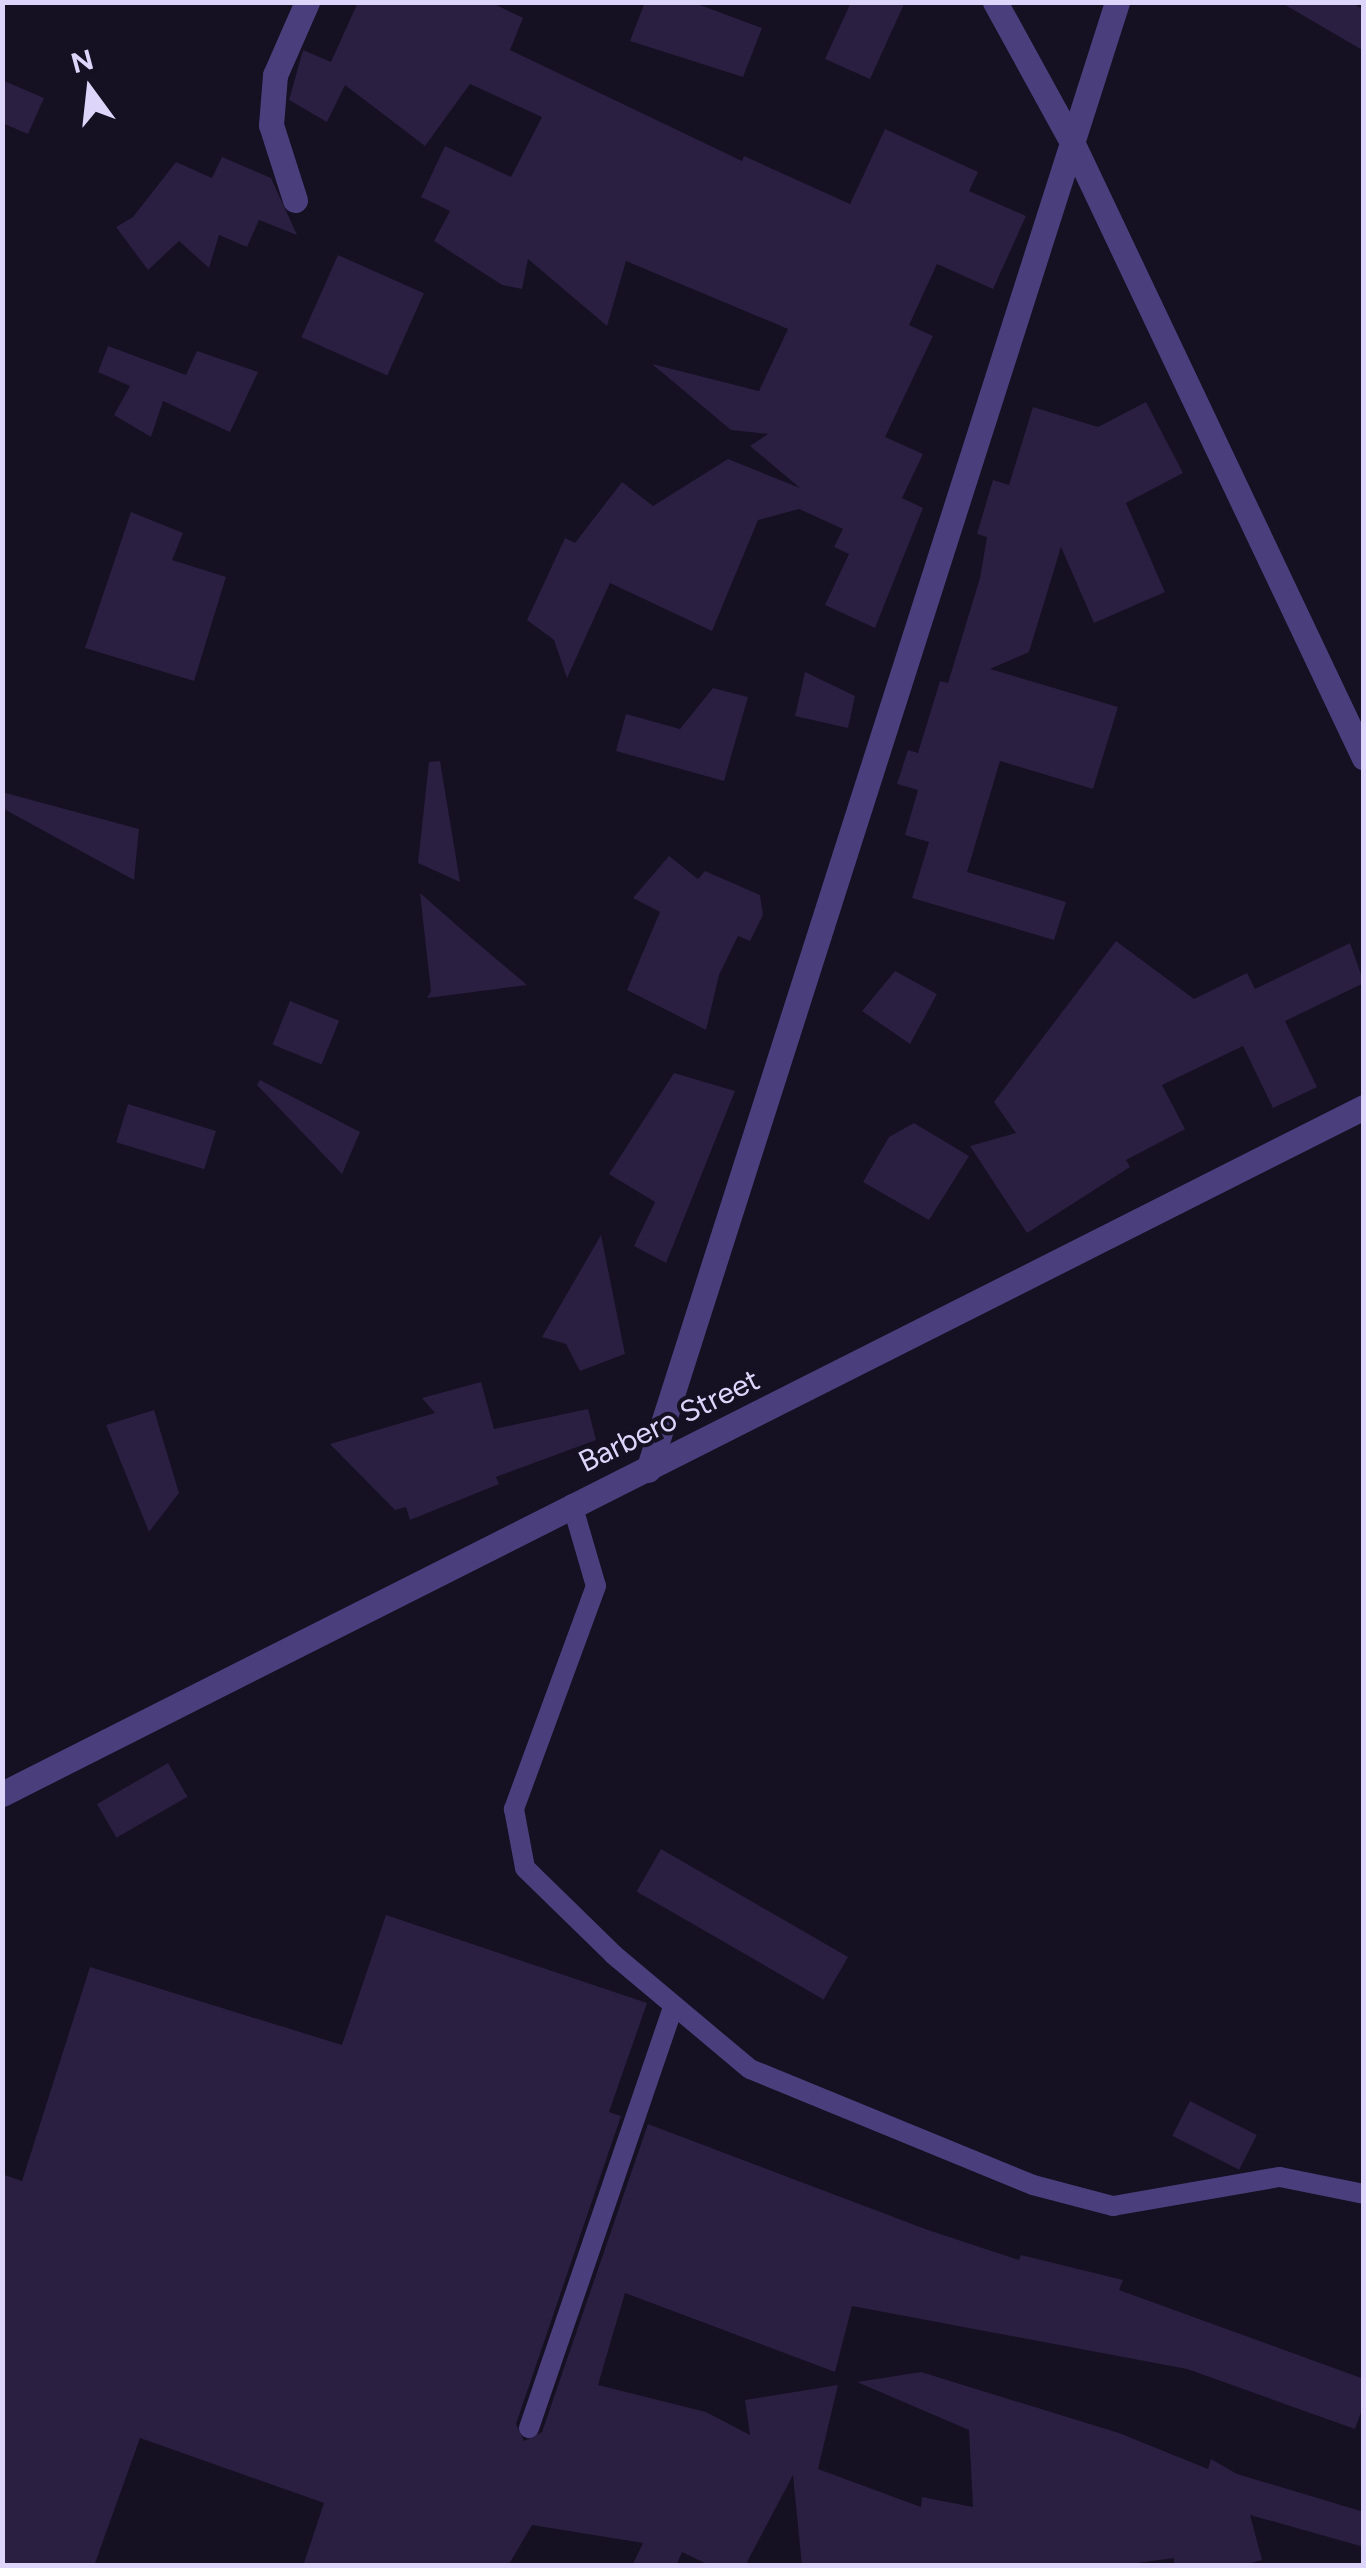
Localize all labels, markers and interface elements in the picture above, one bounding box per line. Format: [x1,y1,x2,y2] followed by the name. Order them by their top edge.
[40,40,140,140] north arrow
[67,42,97,80] text: N
[573,1362,765,1480] street label: Barbero Street

